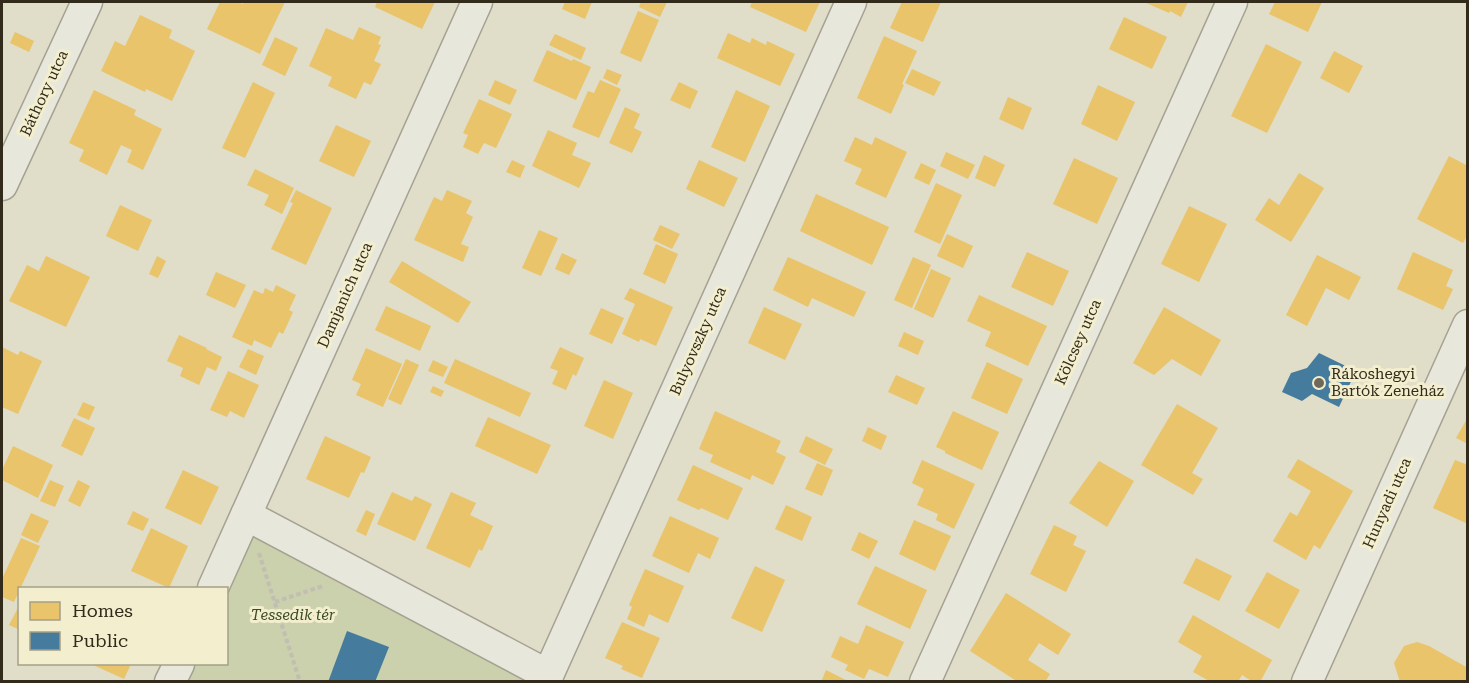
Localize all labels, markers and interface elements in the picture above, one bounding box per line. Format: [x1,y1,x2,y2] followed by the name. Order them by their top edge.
[16,47,72,139] street label: Báthory utca
[314,239,376,351] street label: Damjanich utca
[666,284,730,398] street label: Bulyovszky utca
[1051,296,1105,388] street label: Kölcsey utca
[1331,365,1444,400] place label: Rákoshegyi Bartók Zeneház
[1312,376,1326,390] marker: Rákoshegyi Bartók Zeneház
[1359,455,1415,551] street label: Hunyadi utca
[18,587,228,665] legend
[72,600,133,621] text: Homes
[251,606,336,624] park label: Tessedik tér
[72,630,128,651] text: Public

